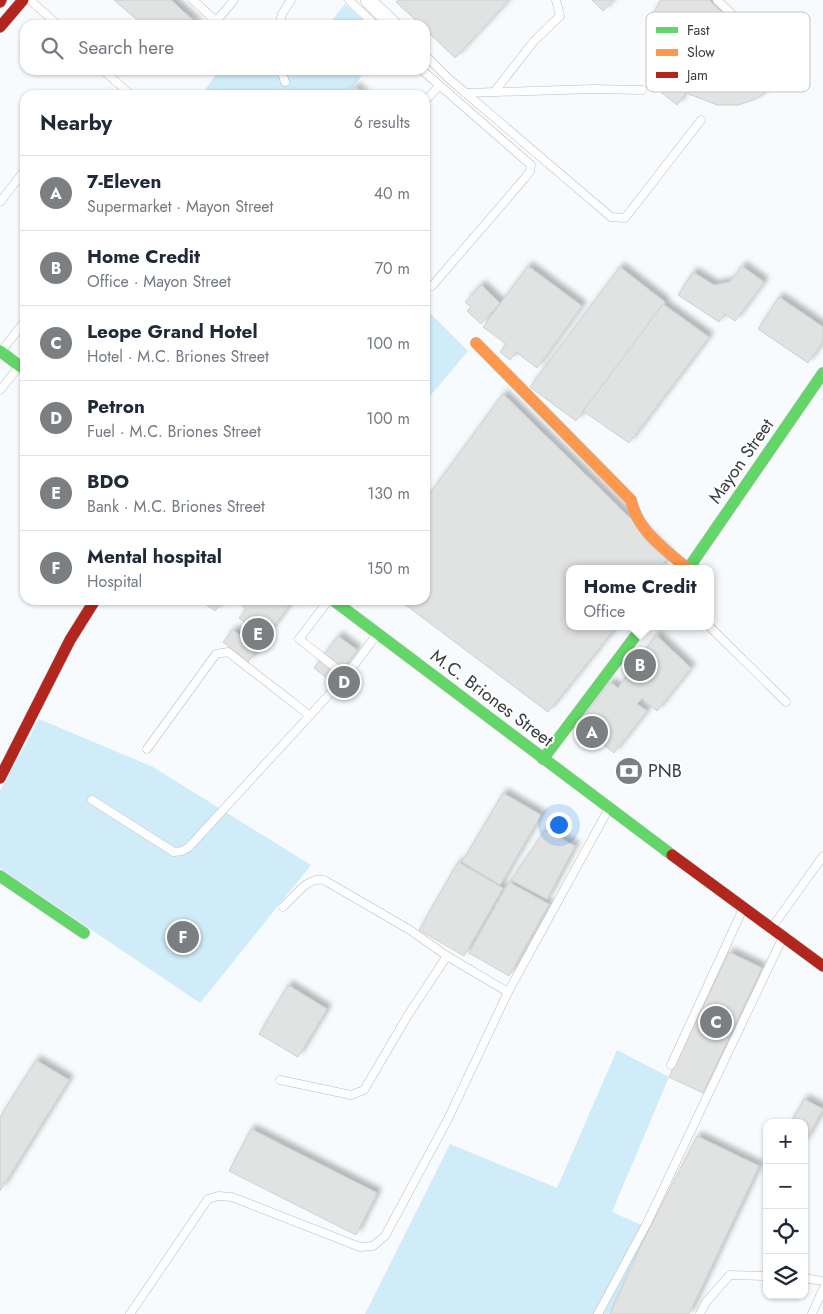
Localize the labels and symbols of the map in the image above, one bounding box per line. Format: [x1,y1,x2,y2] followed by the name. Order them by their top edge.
[646,12,810,92] legend
[687,20,710,40] text: Fast
[687,42,715,62] text: Slow
[685,65,708,85] text: Jam
[702,413,780,509] street label: Mayon Street
[242,615,274,653] pin: E
[425,643,559,753] street label: M.C. Briones Street
[624,646,656,684] pin: B
[328,663,360,701] pin: D
[576,713,608,751] pin: A
[614,756,644,786] bank icon: PNB
[648,758,682,784] place label: PNB
[546,812,572,838] your location
[167,918,199,956] pin: F
[700,1003,732,1041] pin: C

